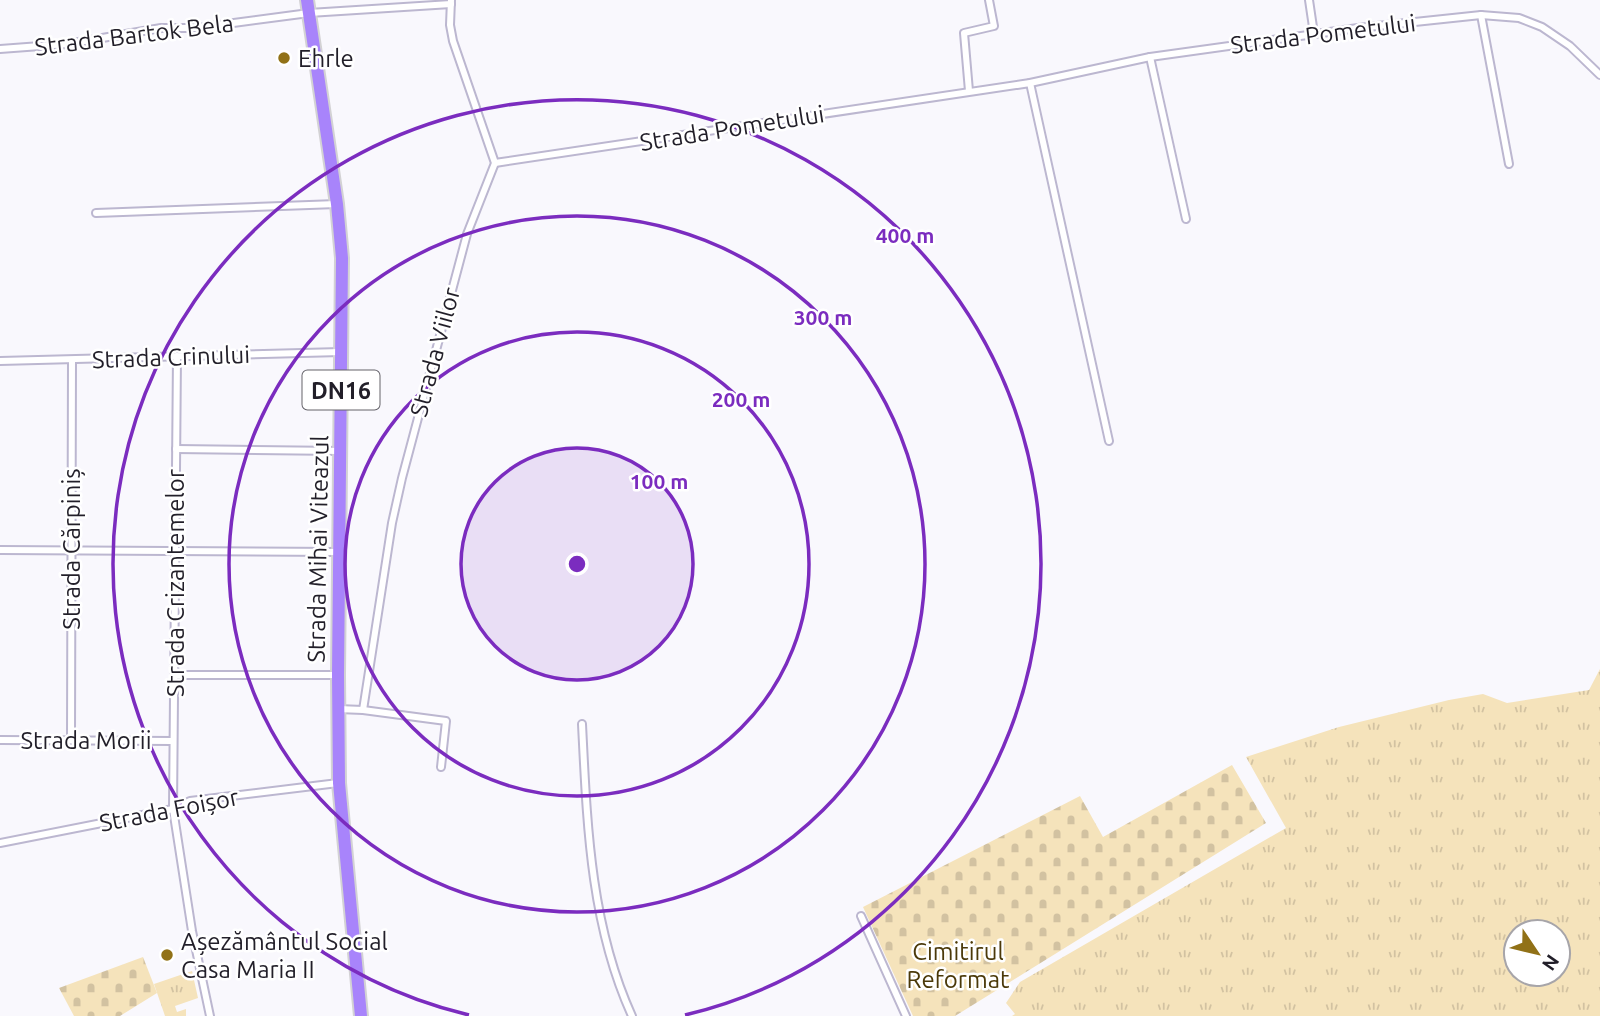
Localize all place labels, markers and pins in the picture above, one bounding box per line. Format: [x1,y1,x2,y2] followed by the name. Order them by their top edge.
[298,45,354,72] place label: Ehrle
[276,50,292,66] marker: Ehrle
[565,552,589,576] centre of rings
[181,928,388,983] place label: Așezământul Social Casa Maria II
[159,947,175,963] marker: Așezământul Social Casa Maria II

